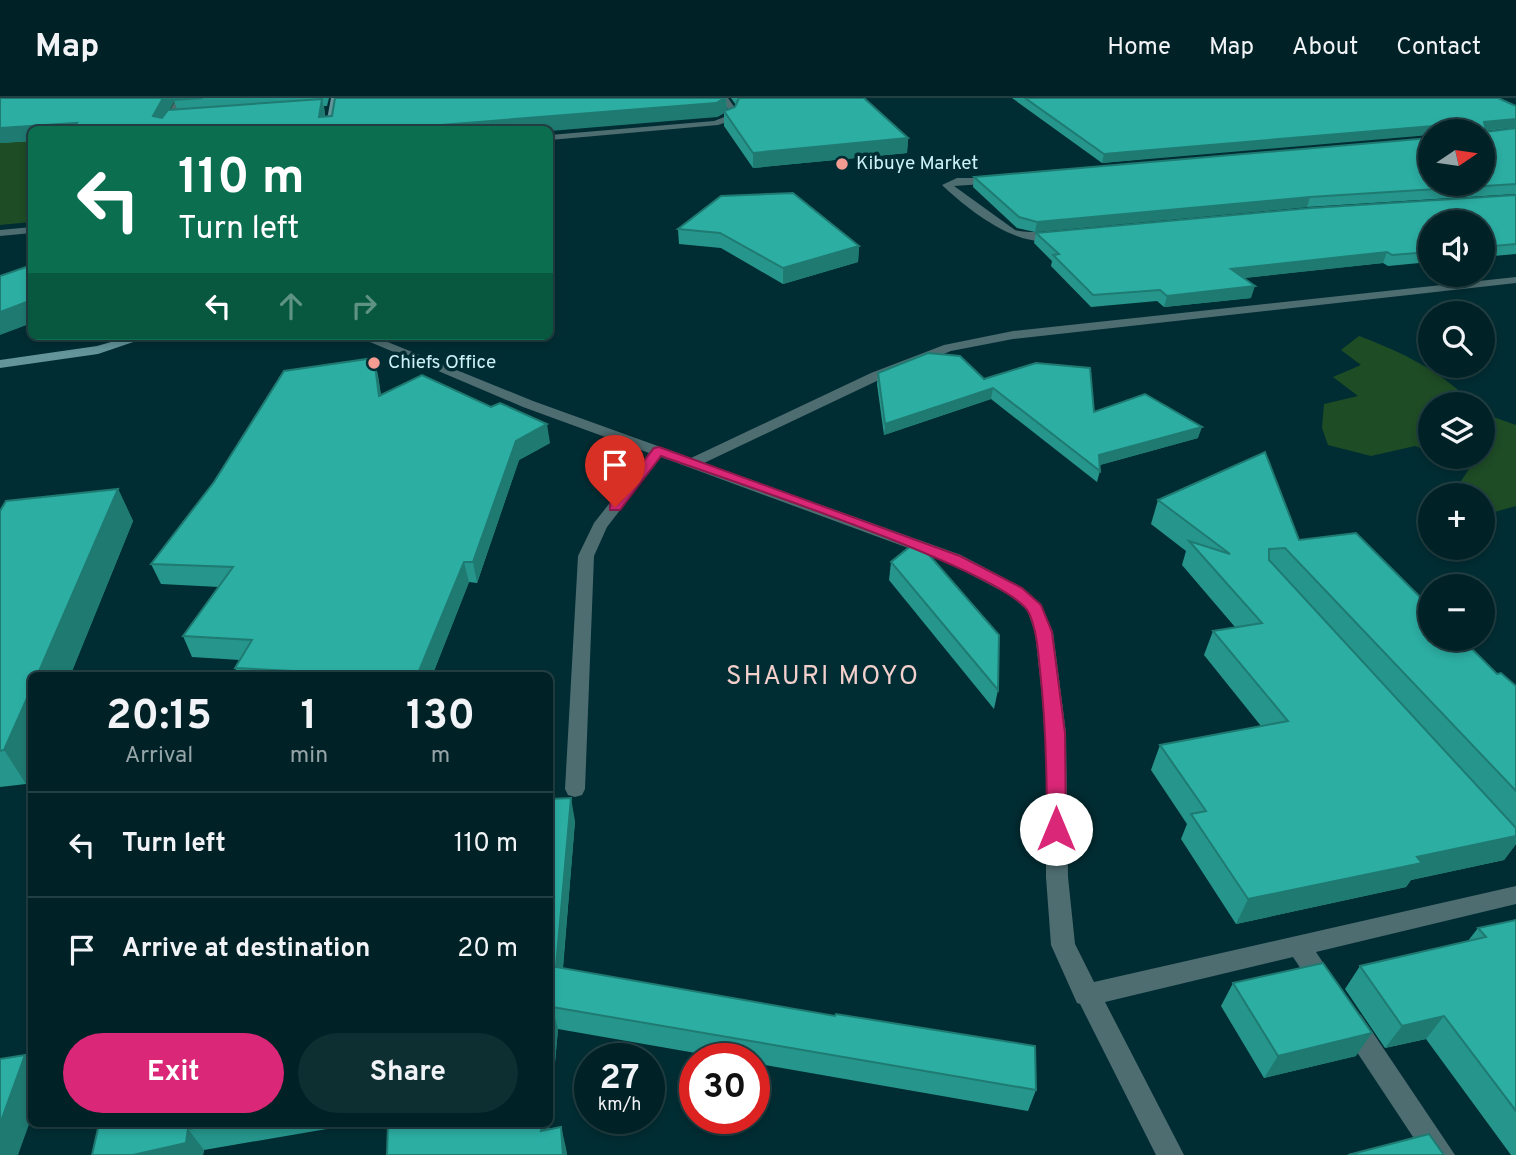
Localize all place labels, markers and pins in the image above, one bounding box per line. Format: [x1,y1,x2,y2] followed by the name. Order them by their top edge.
[856,152,979,176] place label: Kibuye Market
[834,156,850,172] marker: Kibuye Market
[388,351,496,375] place label: Chiefs Office
[366,355,382,371] marker: Chiefs Office
[585,435,645,507] pin

